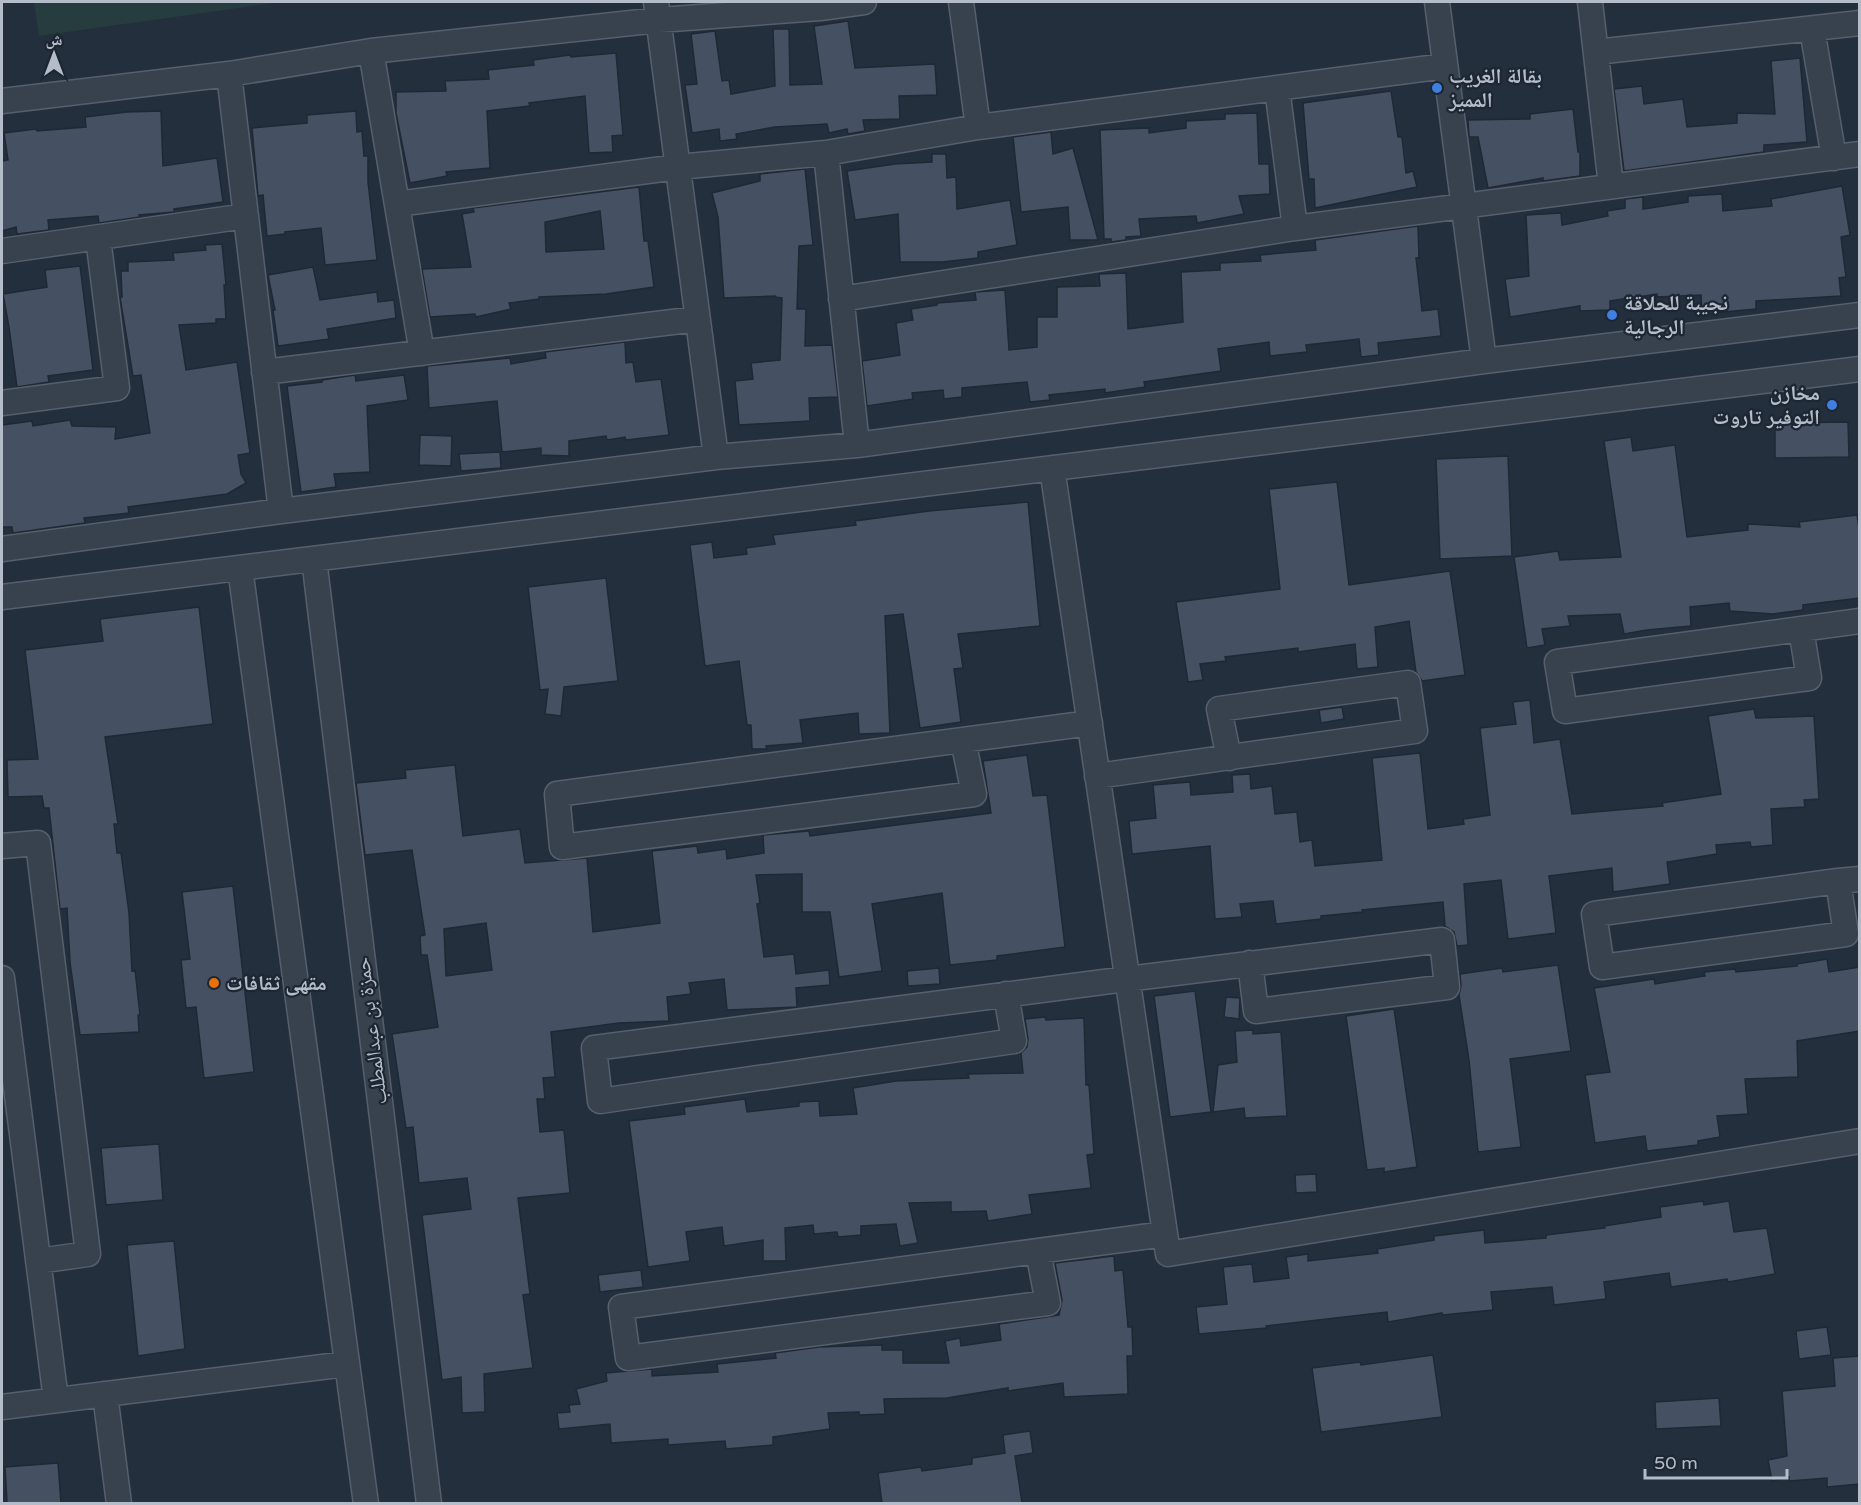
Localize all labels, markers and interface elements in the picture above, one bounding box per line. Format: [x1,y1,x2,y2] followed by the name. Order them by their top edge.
[24,24,84,84] north arrow
[46,30,63,50] text: ش
[1448,64,1542,113] place label: بقالة الغريب المميز
[1430,81,1444,95] marker: بقالة الغريب المميز
[1624,291,1728,340] place label: نجيبة للحلاقة الرجالية
[1605,308,1619,322] marker: نجيبة للحلاقة الرجالية
[1713,381,1820,430] place label: مخازن التوفير تاروت
[1825,398,1839,412] marker: مخازن التوفير تاروت
[350,956,393,1106] street label: حمزة بن عبدالمطلب
[226,971,327,996] place label: مقهى ثقافات
[207,976,221,990] marker: مقهى ثقافات
[1645,1442,1788,1480] scale bar
[1654,1452,1698,1474] text: 50 m

